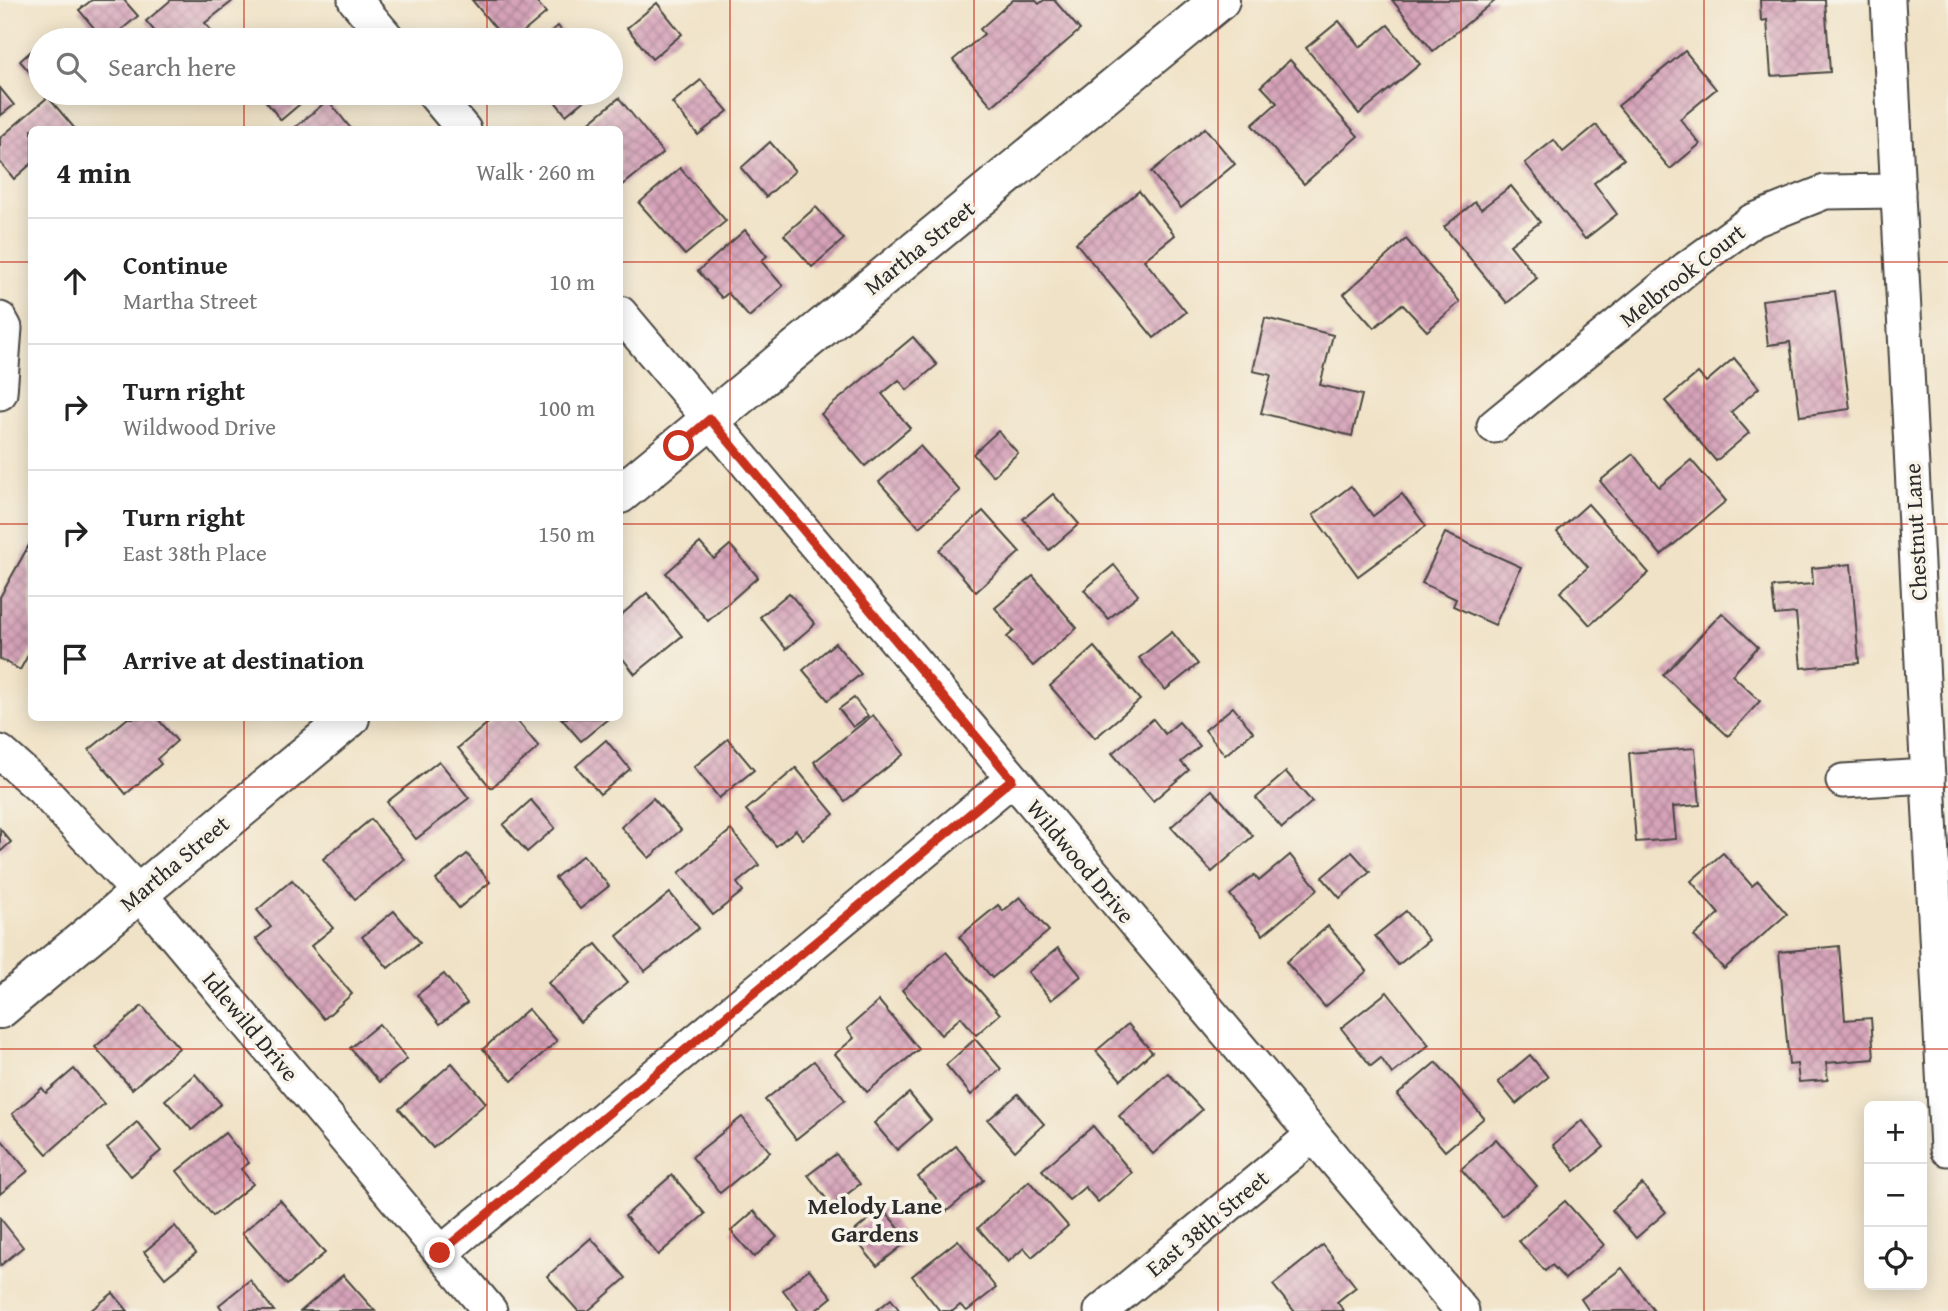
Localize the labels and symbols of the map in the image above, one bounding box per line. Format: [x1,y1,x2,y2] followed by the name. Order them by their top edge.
[856,192,982,302] street label: Martha Street
[1612,215,1752,335] street label: Melbrook Court
[663,430,694,461] route start
[1895,462,1935,602] street label: Chestnut Lane
[1019,792,1143,930] street label: Wildwood Drive
[112,807,236,919] street label: Martha Street
[195,964,307,1088] street label: Idlewild Drive
[1138,1162,1276,1284] street label: East 38th Street
[808,1188,943,1251] district label: Melody Lane Gardens
[424,1237,455,1268] route end

